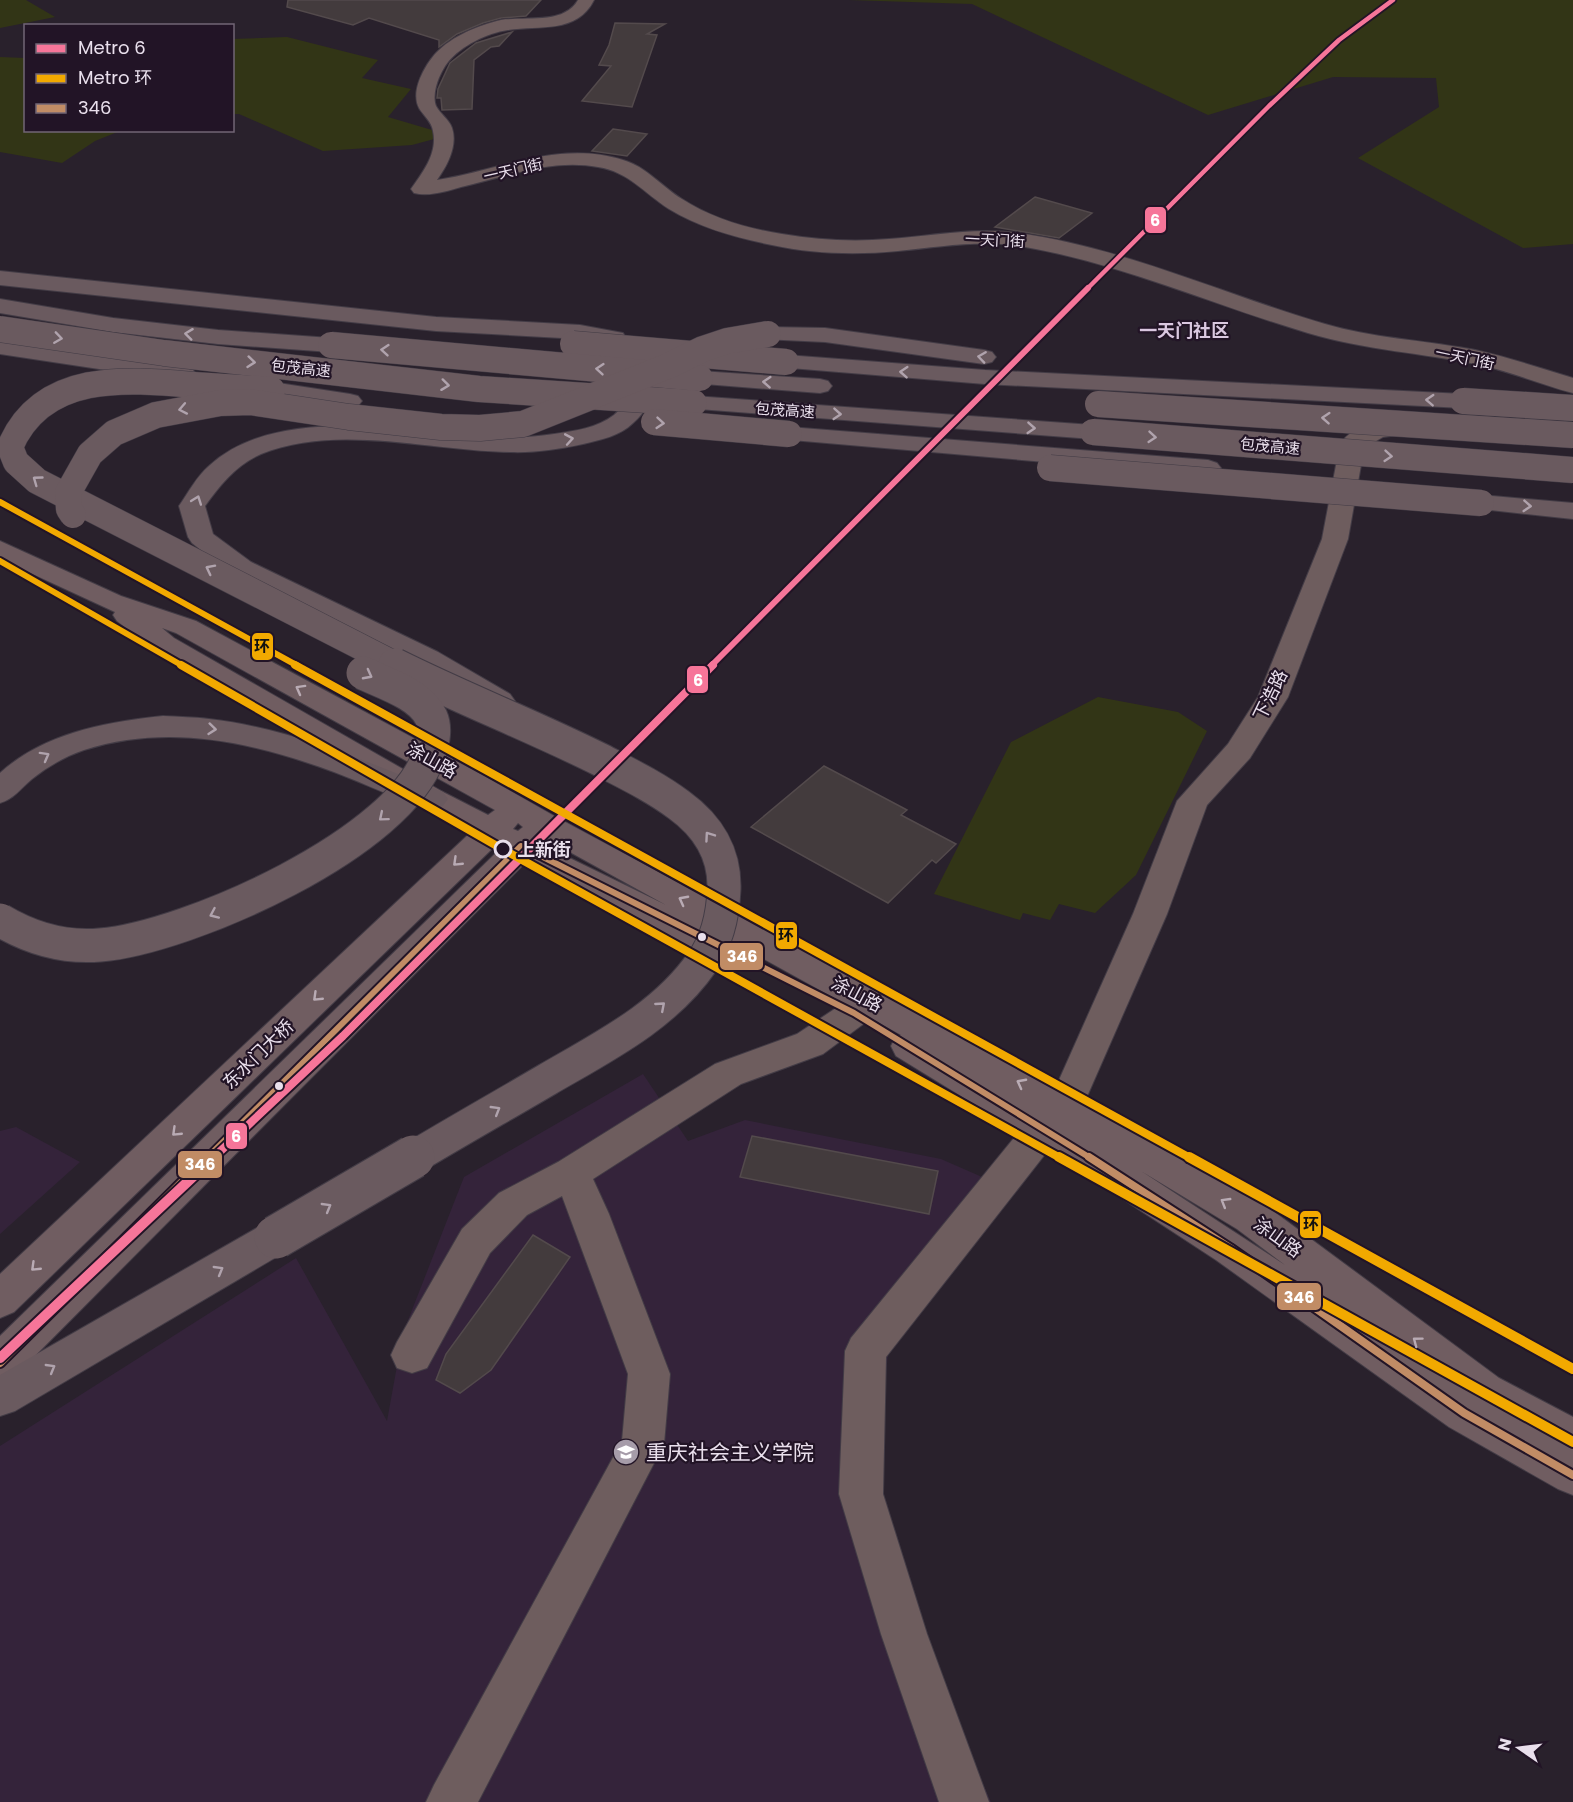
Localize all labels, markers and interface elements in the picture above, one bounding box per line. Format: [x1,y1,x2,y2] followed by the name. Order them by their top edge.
[24,24,234,132] legend
[78,35,146,60] text: Metro 6
[78,65,152,90] text: Metro 环
[78,95,111,120] text: 346
[481,153,545,187] street label: 一天门街
[1144,206,1167,234] line badge: 6
[1150,209,1160,232] text: 6
[964,228,1026,252] street label: 一天门街
[1139,318,1229,343] district label: 一天门社区
[185,328,194,341] one-way arrow
[53,332,62,344] one-way arrow
[1433,341,1497,375] street label: 一天门街
[380,344,389,357] one-way arrow
[978,351,987,363] one-way arrow
[270,354,332,382] street label: 包茂高速
[247,356,256,368] one-way arrow
[596,363,605,376] one-way arrow
[900,365,909,378] one-way arrow
[762,376,771,389] one-way arrow
[440,378,449,390] one-way arrow
[1425,393,1434,406] one-way arrow
[754,397,816,423] street label: 包茂高速
[178,402,188,415] one-way arrow
[832,407,841,420] one-way arrow
[1322,412,1331,425] one-way arrow
[655,416,664,429] one-way arrow
[1027,421,1036,434] one-way arrow
[1147,430,1156,443] one-way arrow
[564,433,574,446] one-way arrow
[1239,433,1301,459] street label: 包茂高速
[1383,449,1393,462] one-way arrow
[33,476,44,487] one-way arrow
[189,496,202,506] one-way arrow
[1522,499,1531,512] one-way arrow
[206,565,217,577] one-way arrow
[251,632,274,661] line badge: 环
[254,635,270,658] text: 环
[686,665,709,694] line badge: 6
[1247,665,1293,725] street label: 下浩路
[362,668,373,680] one-way arrow
[693,669,703,692] text: 6
[296,685,306,696] one-way arrow
[208,722,217,735] one-way arrow
[402,736,462,784] street label: 涂山路
[39,752,49,763] one-way arrow
[378,810,389,821] one-way arrow
[705,832,716,843] one-way arrow
[517,837,571,862] place label: 上新街
[494,840,512,858] marker: 上新街
[454,855,464,866] one-way arrow
[679,896,689,907] one-way arrow
[209,907,220,919] one-way arrow
[775,921,798,950] line badge: 环
[778,924,794,947] text: 环
[696,931,708,943] unlabelled marker
[719,942,764,971] line badge: 346
[727,945,757,968] text: 346
[827,970,887,1018] street label: 涂山路
[313,990,323,1001] one-way arrow
[654,1002,664,1013] one-way arrow
[217,1014,299,1094] street label: 东水门大桥
[1016,1079,1027,1090] one-way arrow
[273,1080,285,1092] unlabelled marker
[490,1106,500,1117] one-way arrow
[225,1122,248,1150] line badge: 6
[172,1125,183,1136] one-way arrow
[231,1125,241,1148] text: 6
[177,1150,223,1179] line badge: 346
[185,1153,215,1176] text: 346
[1221,1198,1231,1209] one-way arrow
[321,1203,331,1215] one-way arrow
[1299,1210,1322,1239] line badge: 环
[1249,1211,1307,1263] street label: 涂山路
[1303,1213,1319,1236] text: 环
[31,1259,42,1270] one-way arrow
[213,1265,223,1277] one-way arrow
[1276,1282,1322,1311] line badge: 346
[1284,1286,1314,1309] text: 346
[1413,1337,1424,1348] one-way arrow
[45,1363,55,1375] one-way arrow
[611,1437,641,1467] school or university icon: 重庆社会主义学院
[646,1438,814,1467] place label: 重庆社会主义学院
[1489,1718,1549,1778] north arrow
[1492,1736,1518,1753] text: N

